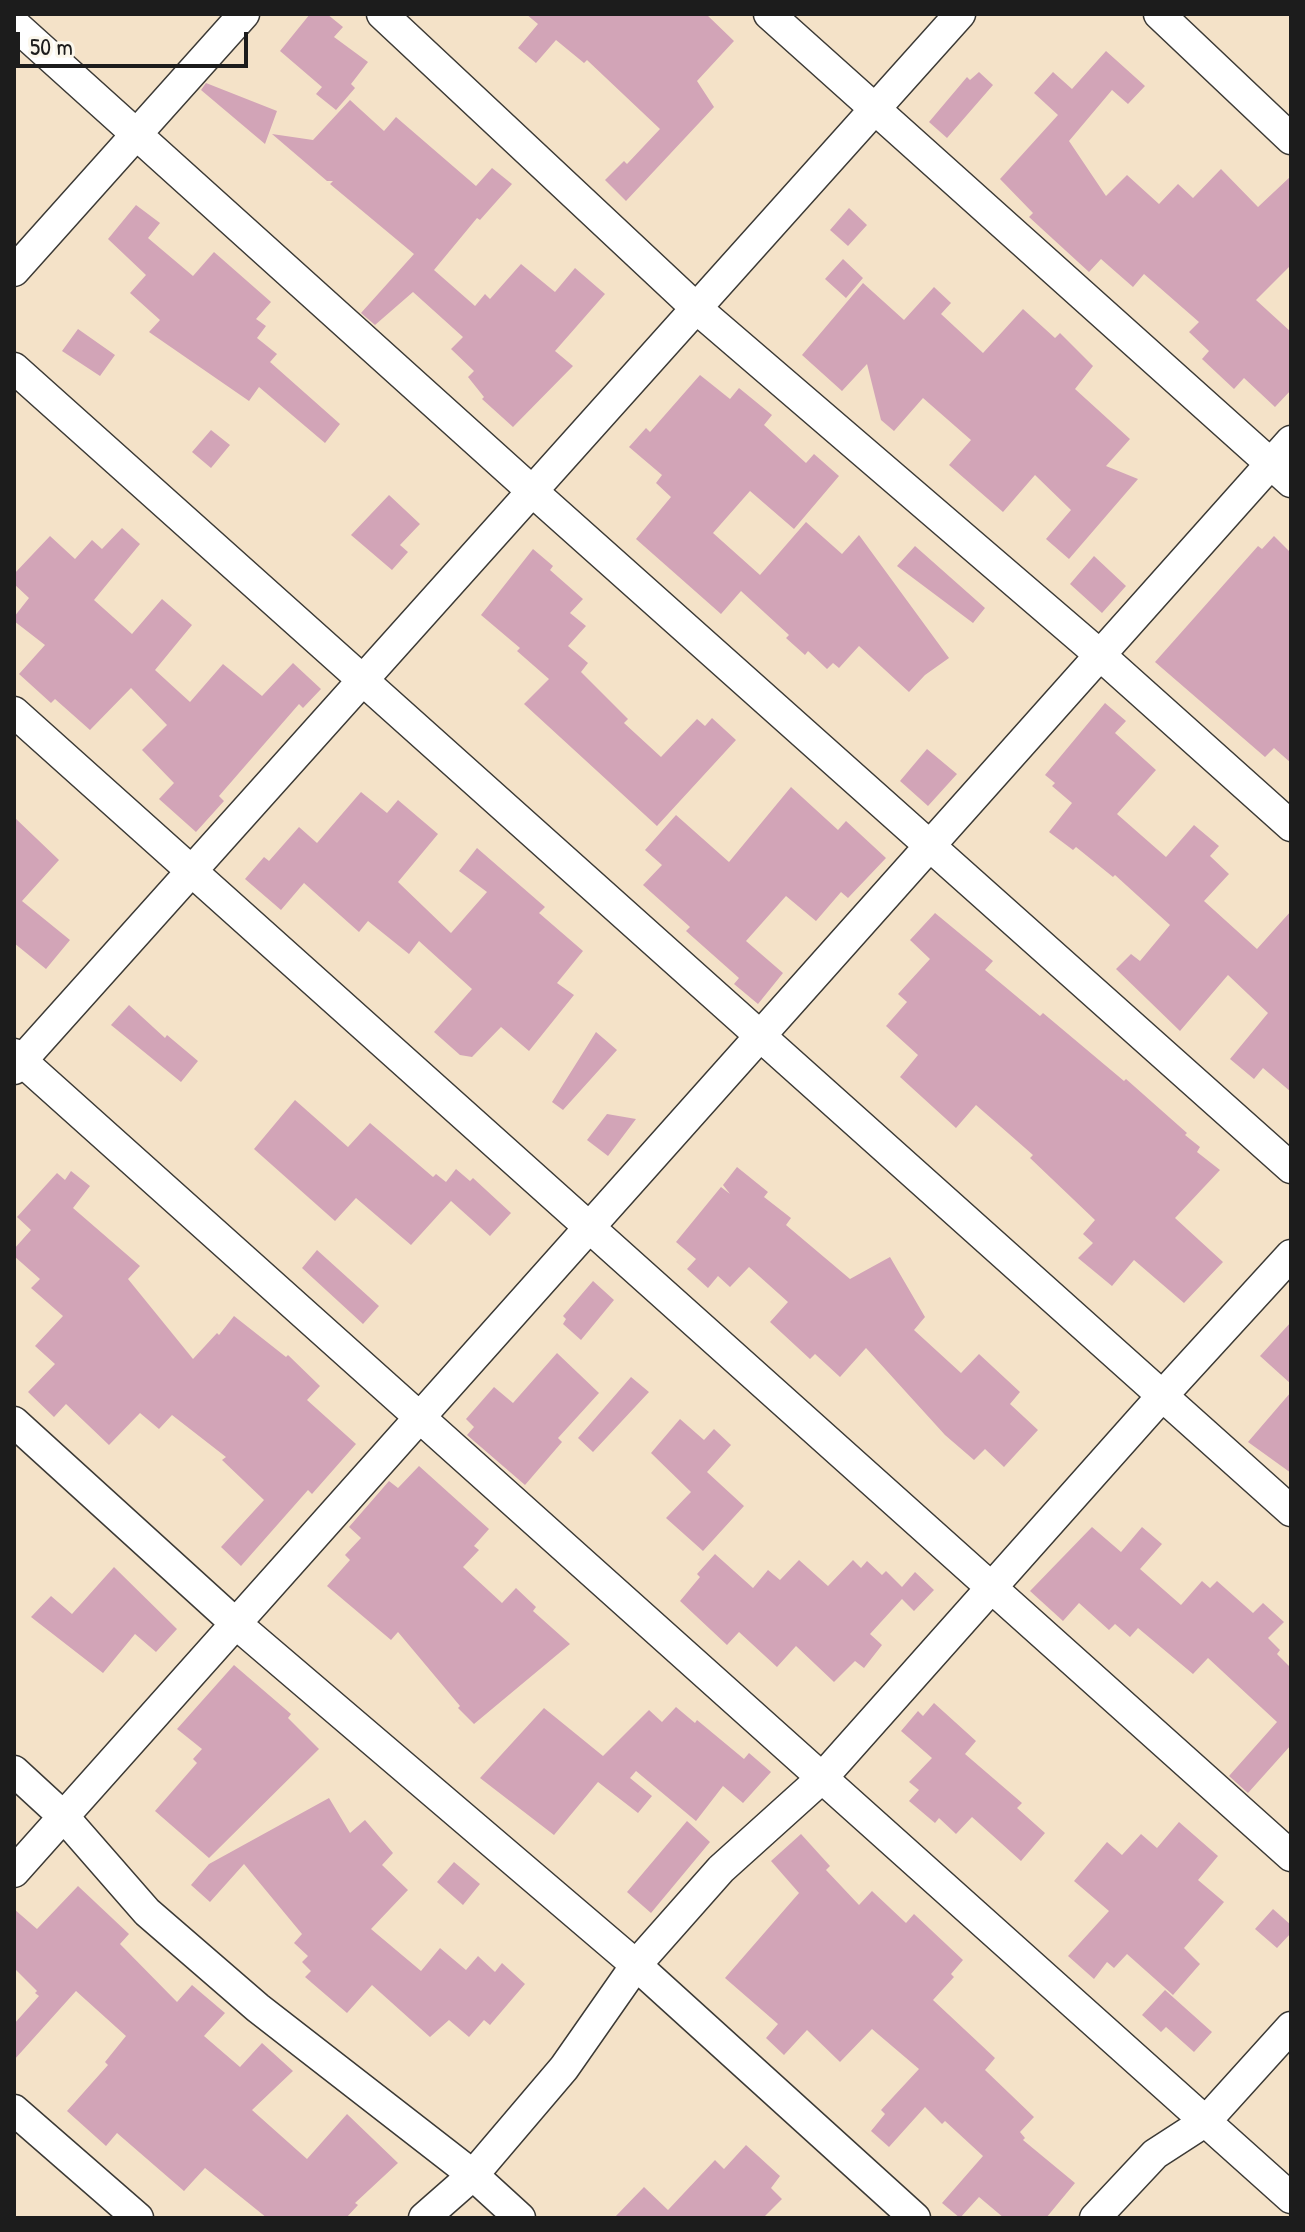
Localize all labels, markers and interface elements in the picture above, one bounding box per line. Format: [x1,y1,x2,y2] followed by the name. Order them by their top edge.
[20,16,252,66] scale bar
[30,30,73,62] text: 50 m

